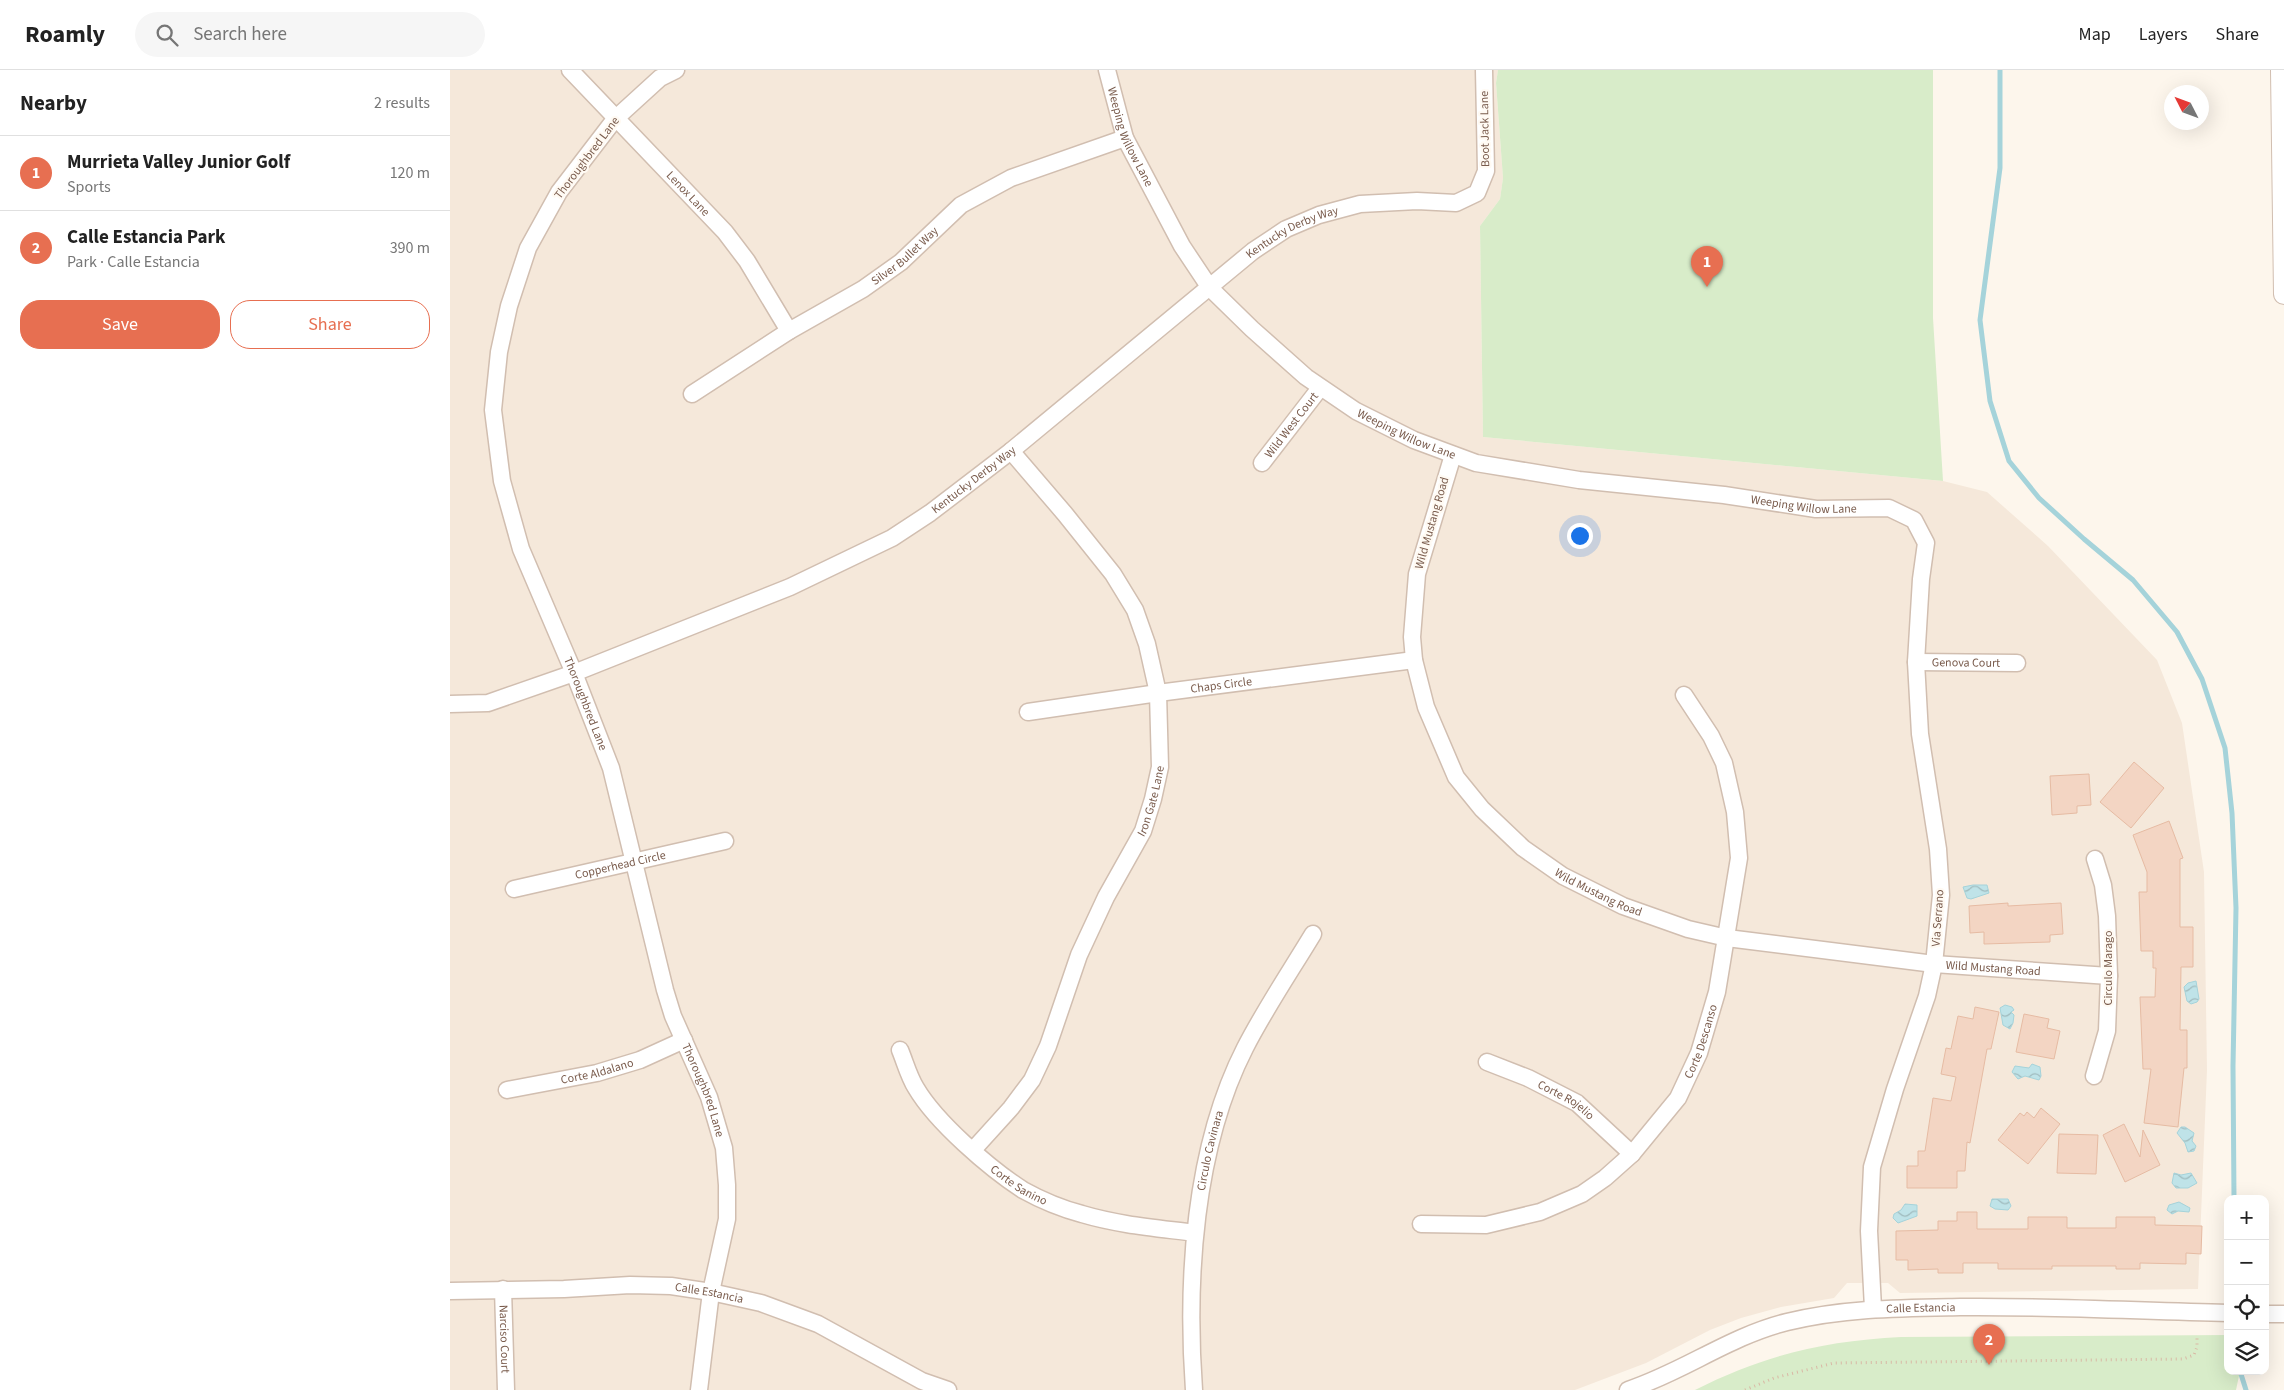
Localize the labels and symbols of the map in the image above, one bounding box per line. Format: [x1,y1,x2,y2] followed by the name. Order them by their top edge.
[1103,85,1158,190] street label: Weeping Willow Lane
[2164,85,2209,130] north arrow
[1476,91,1494,167] street label: Boot Jack Lane
[550,113,624,203] street label: Thoroughbred Lane
[662,167,714,220] street label: Lenox Lane
[1242,202,1340,262] street label: Kentucky Derby Way
[867,222,942,289] street label: Silver Bullet Way
[1691,246,1723,287] pin: 1
[1260,388,1322,462] street label: Wild West Court
[1354,404,1458,463] street label: Weeping Willow Lane
[928,442,1020,518] street label: Kentucky Derby Way
[1411,475,1453,571] street label: Wild Mustang Road
[1750,491,1857,518] street label: Weeping Willow Lane
[1567,523,1593,549] your location
[560,654,612,753] street label: Thoroughbred Lane
[1932,654,2000,671] street label: Genova Court
[1189,672,1253,697] street label: Chaps Circle
[1133,764,1169,840] street label: Iron Gate Lane
[573,846,667,883] street label: Copperhead Circle
[1551,864,1644,921] street label: Wild Mustang Road
[1928,889,1948,947] street label: Via Serrano
[2100,931,2117,1005] street label: Circulo Marago
[1945,956,2041,980] street label: Wild Mustang Road
[1680,1002,1721,1081] street label: Corte Descanso
[678,1040,729,1139] street label: Thoroughbred Lane
[559,1054,635,1088] street label: Corte Aldalano
[1535,1076,1598,1124] street label: Corte Rojelio
[1193,1108,1228,1192] street label: Circulo Cavinara
[987,1161,1050,1209] street label: Corte Sanino
[674,1278,745,1307] street label: Calle Estancia
[1886,1299,1956,1317] street label: Calle Estancia
[495,1305,514,1373] street label: Narciso Court
[1973,1324,2005,1365] pin: 2

